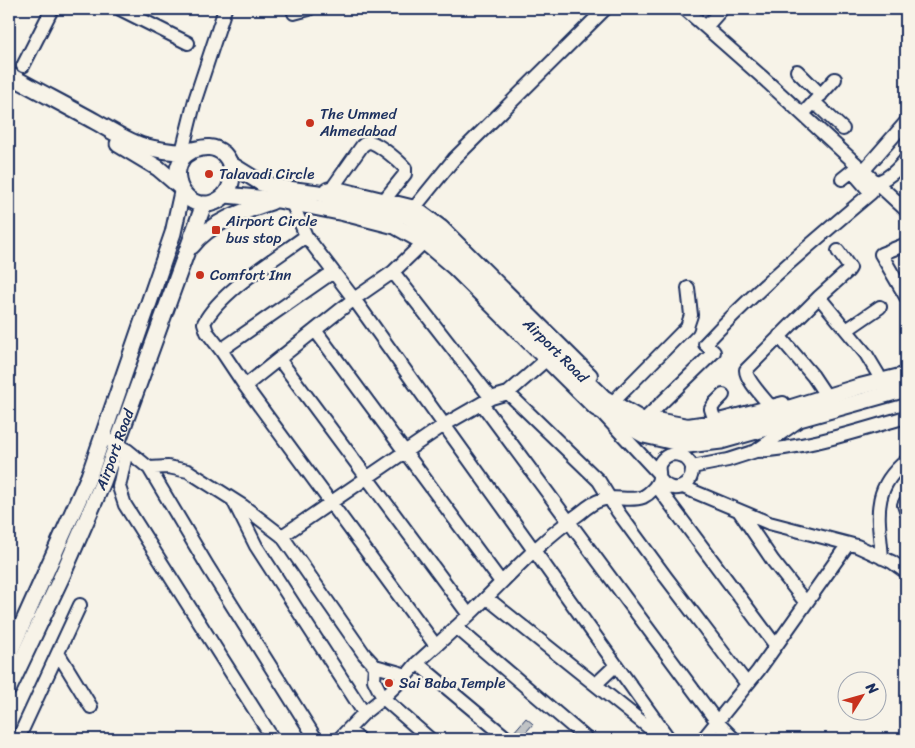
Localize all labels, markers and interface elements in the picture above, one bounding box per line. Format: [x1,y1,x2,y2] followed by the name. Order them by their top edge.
[319,101,397,144] place label: The Ummed Ahmedabad
[304,117,316,129] marker: The Ummed Ahmedabad
[219,161,314,187] place label: Talavadi Circle
[203,168,215,180] marker: Talavadi Circle
[225,208,318,251] place label: Airport Circle bus stop
[210,224,222,236] marker: Airport Circle bus stop
[210,262,291,288] place label: Comfort Inn
[194,269,206,281] marker: Comfort Inn
[516,311,596,390] street label: Airport Road
[88,404,142,495] street label: Airport Road
[399,670,506,696] place label: Sai Baba Temple
[838,670,888,720] north arrow
[858,676,885,700] text: N
[383,677,395,689] marker: Sai Baba Temple

